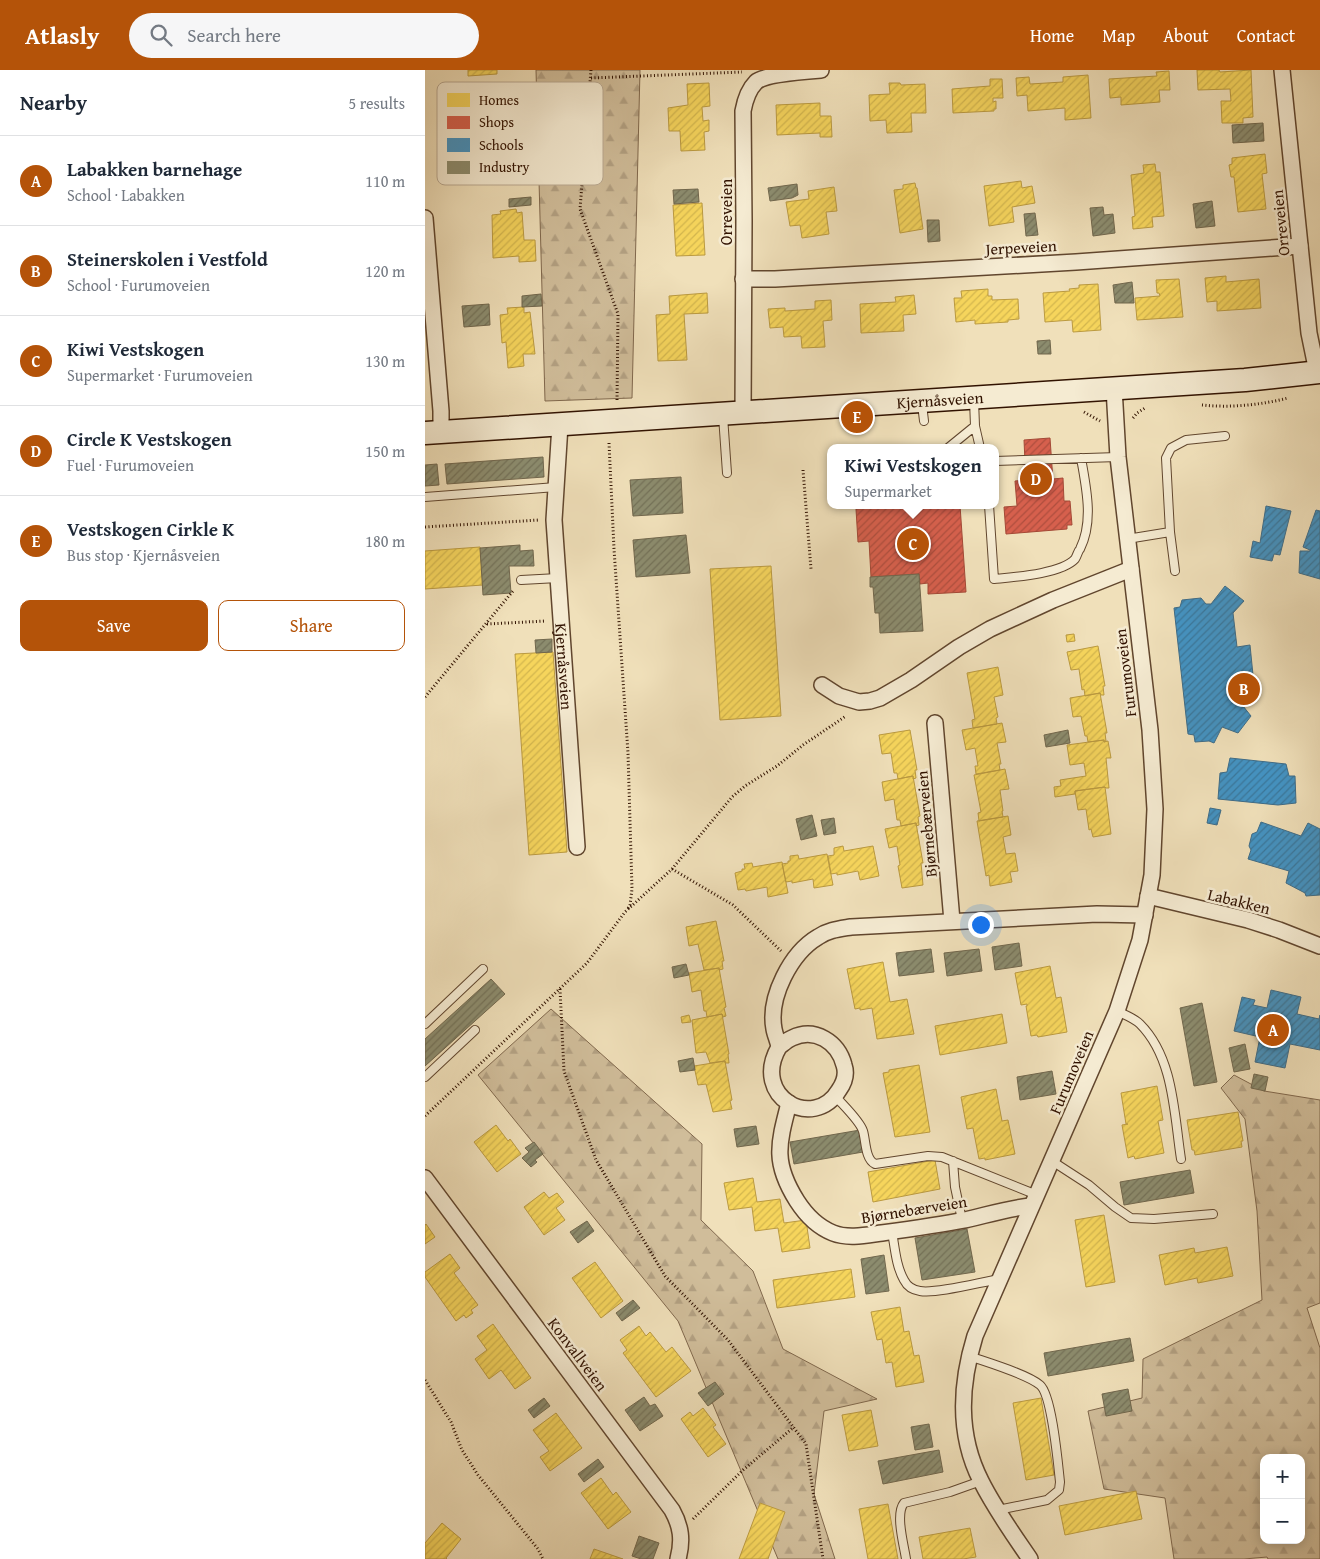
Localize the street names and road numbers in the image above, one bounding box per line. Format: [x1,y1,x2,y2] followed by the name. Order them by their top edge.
[714,179,738,245] street label: Orreveien
[1265,189,1295,257] street label: Orreveien
[983,233,1057,261] street label: Jerpeveien
[896,385,984,414] street label: Kjernåsveien
[549,622,579,711] street label: Kjernåsveien
[1108,628,1142,718] street label: Furumoveien
[909,770,943,878] street label: Bjørnebærveien
[1205,882,1273,920] street label: Labakken
[1043,1026,1099,1118] street label: Furumoveien
[859,1189,969,1229] street label: Bjørnebærveien
[542,1312,614,1396] street label: Konvallveien

